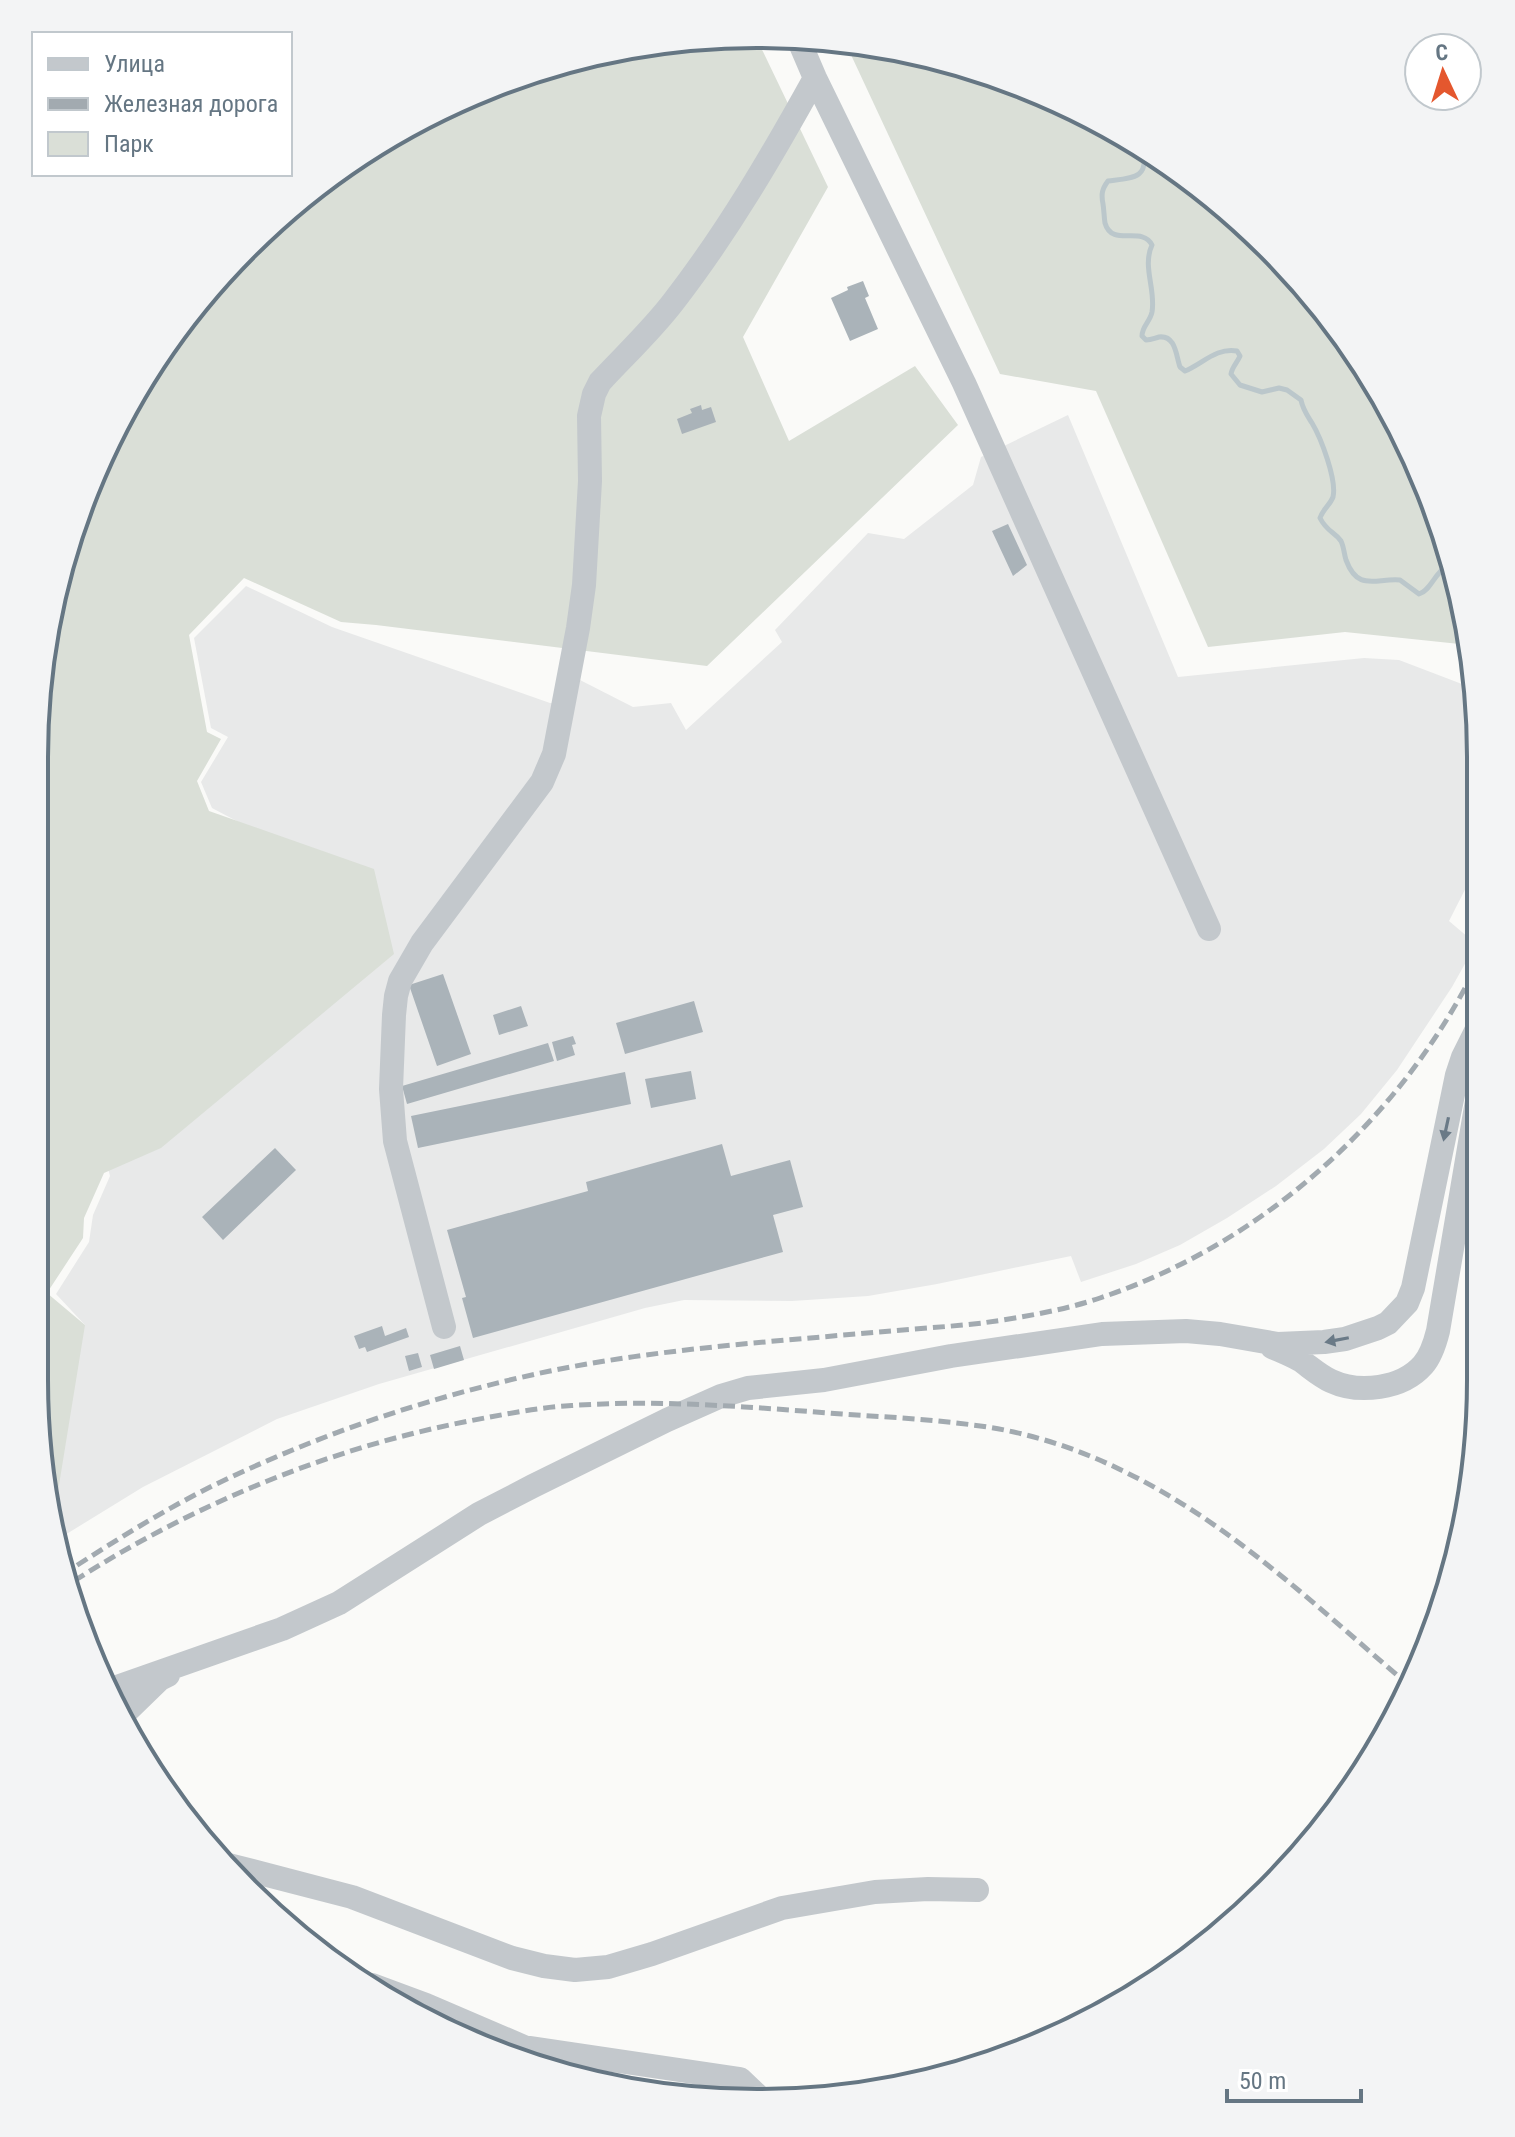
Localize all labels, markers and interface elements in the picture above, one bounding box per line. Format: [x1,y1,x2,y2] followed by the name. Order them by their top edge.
[32,32,292,176] legend
[1403,32,1483,112] north arrow
[1435,40,1449,65] text: С
[104,50,165,78] text: Улица
[104,90,278,118] text: Железная дорога
[104,130,154,158] text: Парк
[1439,1117,1452,1142] one-way arrow
[1324,1334,1349,1346] one-way arrow
[1227,2053,1361,2103] scale bar
[1239,2067,1286,2095] text: 50 m

